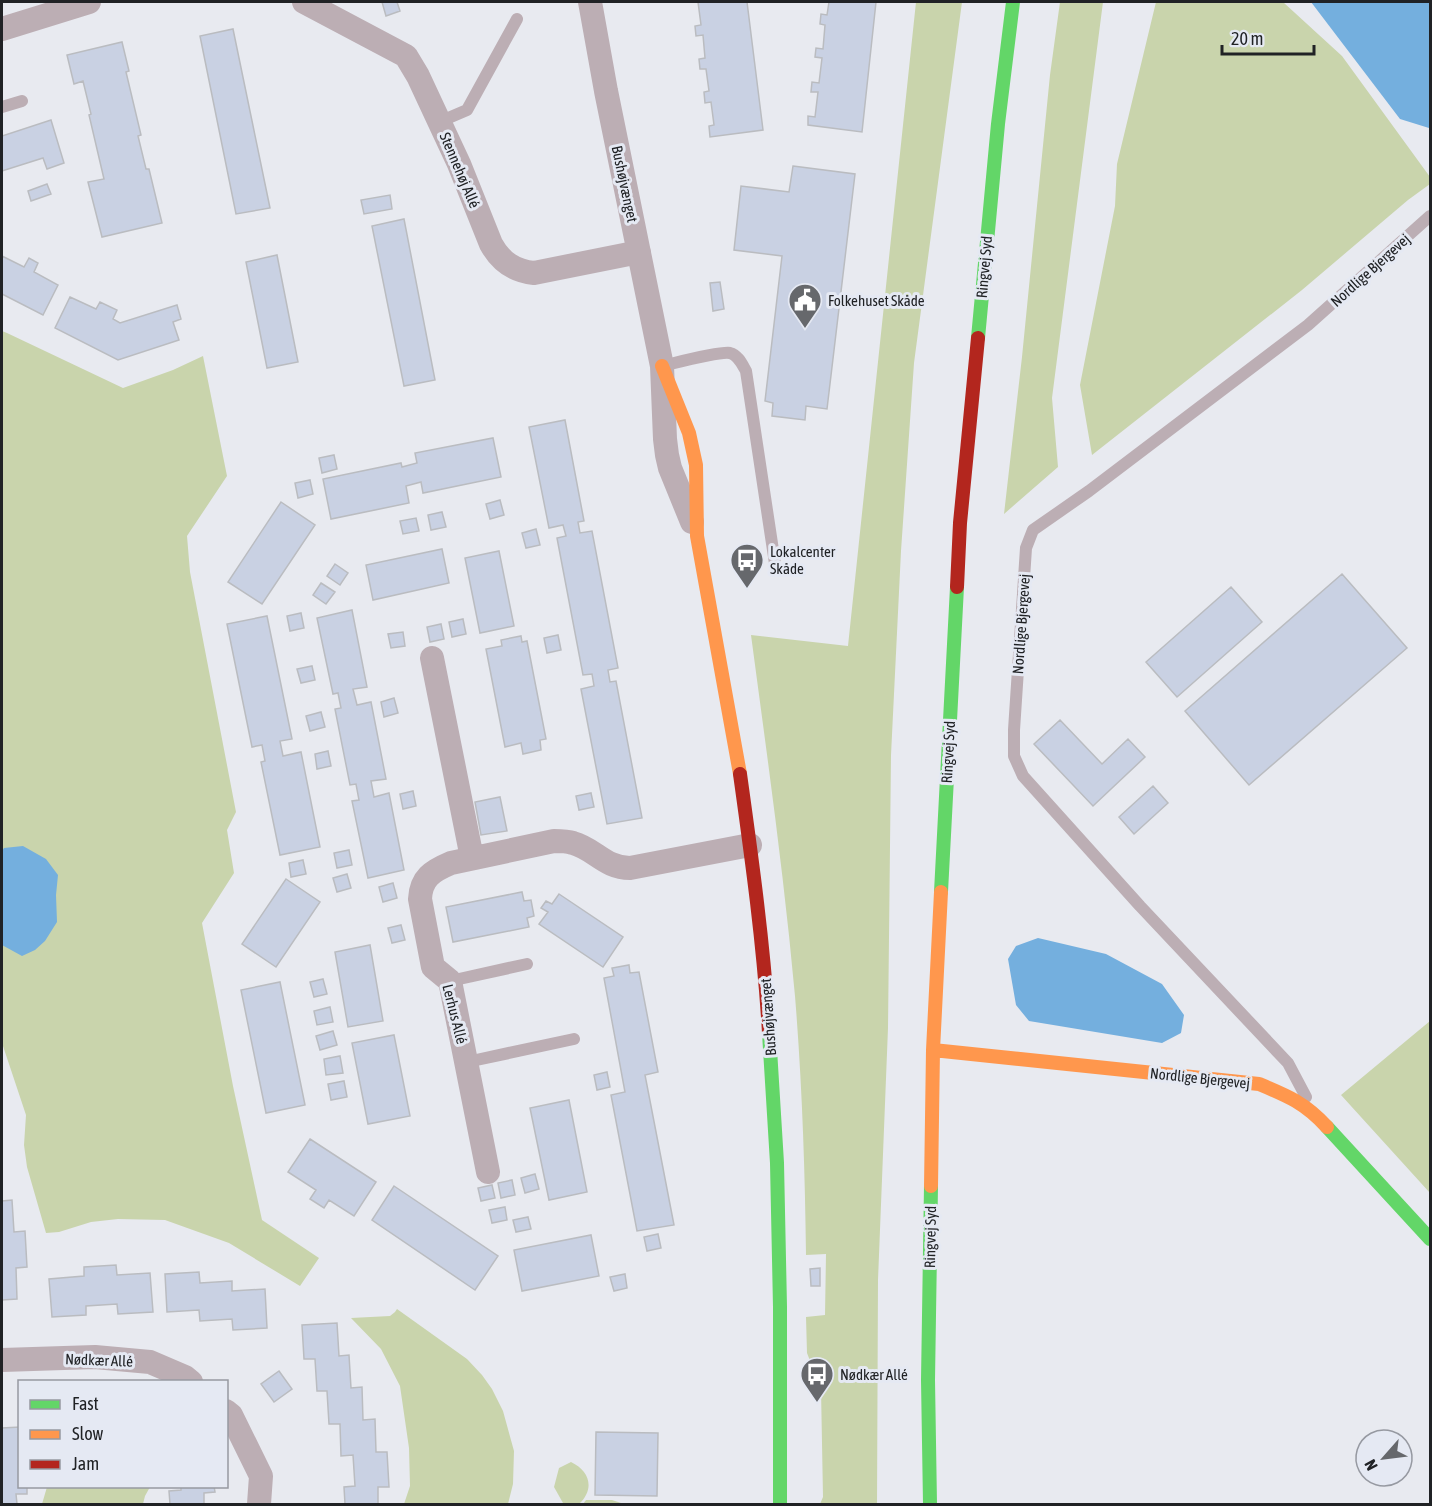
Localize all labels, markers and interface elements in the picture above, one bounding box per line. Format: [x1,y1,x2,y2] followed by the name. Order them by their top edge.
[1222,18,1314,56] scale bar
[1231,28,1263,49] text: 20 m
[436,130,484,211] street label: Stennehøj Allé
[609,144,641,224] street label: Bushøjvænget
[1327,230,1413,310] street label: Nordlige Bjergevej
[973,235,995,299] street label: Ringvej Syd
[787,282,823,329] public building icon: Folkehuset Skåde
[828,292,925,309] place label: Folkehuset Skåde
[729,542,765,589] bus stop icon: Lokalcenter Skåde
[770,543,836,577] place label: Lokalcenter Skåde
[1009,573,1033,675] street label: Nordlige Bjergevej
[938,720,958,784] street label: Ringvej Syd
[757,978,779,1056] street label: Bushøjvænget
[439,982,471,1046] street label: Lerhus Allé
[1149,1064,1251,1092] street label: Nordlige Bjergevej
[921,1206,939,1268] street label: Ringvej Syd
[65,1350,133,1370] street label: Nødkær Allé
[799,1356,835,1403] bus stop icon: Nødkær Allé
[840,1366,908,1383] place label: Nødkær Allé
[18,1380,228,1488] legend
[72,1393,99,1414] text: Fast
[72,1423,103,1444] text: Slow
[1354,1428,1414,1488] north arrow
[72,1453,99,1474] text: Jam
[1361,1457,1381,1473] text: N

